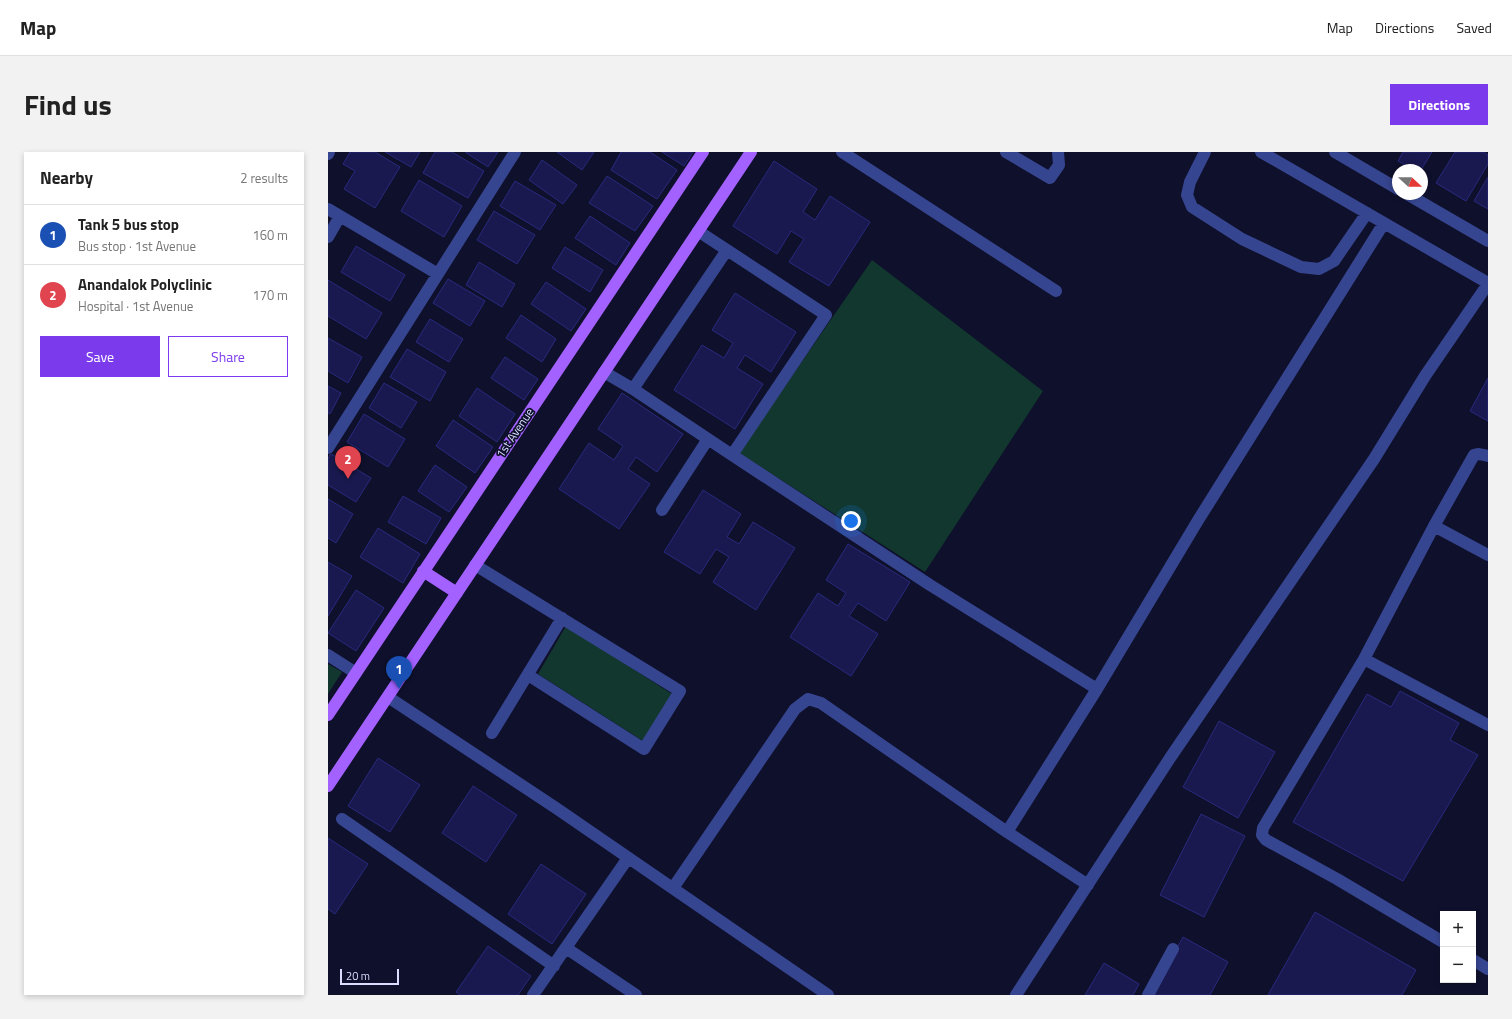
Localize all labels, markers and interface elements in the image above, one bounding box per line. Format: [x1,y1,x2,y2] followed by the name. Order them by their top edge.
[20,13,56,42] text: Map
[1327,17,1353,38] text: Map
[1375,17,1434,38] text: Directions
[1456,17,1492,38] text: Saved
[24,83,112,126] text: Find us
[1390,84,1488,125] button: Directions
[1392,164,1428,200] north arrow
[40,165,93,191] text: Nearby
[240,168,288,188] text: 2 results
[78,213,179,236] text: Tank 5 bus stop
[49,225,57,245] text: 1
[252,225,288,245] text: 160 m
[78,236,196,256] text: Bus stop · 1st Avenue
[78,273,212,296] text: Anandalok Polyclinic
[49,285,57,305] text: 2
[252,285,288,305] text: 170 m
[78,296,193,316] text: Hospital · 1st Avenue
[40,336,160,377] button: Save
[168,336,288,377] button: Share
[491,404,538,462] street label: 1st Avenue
[335,446,361,479] pin: 2
[841,511,861,531] your location
[386,656,412,689] pin: 1
[1440,911,1476,983] map controls
[1440,911,1476,947] button: +
[1440,947,1476,983] button: −
[340,967,399,986] scale bar
[346,968,370,984] text: 20 m

